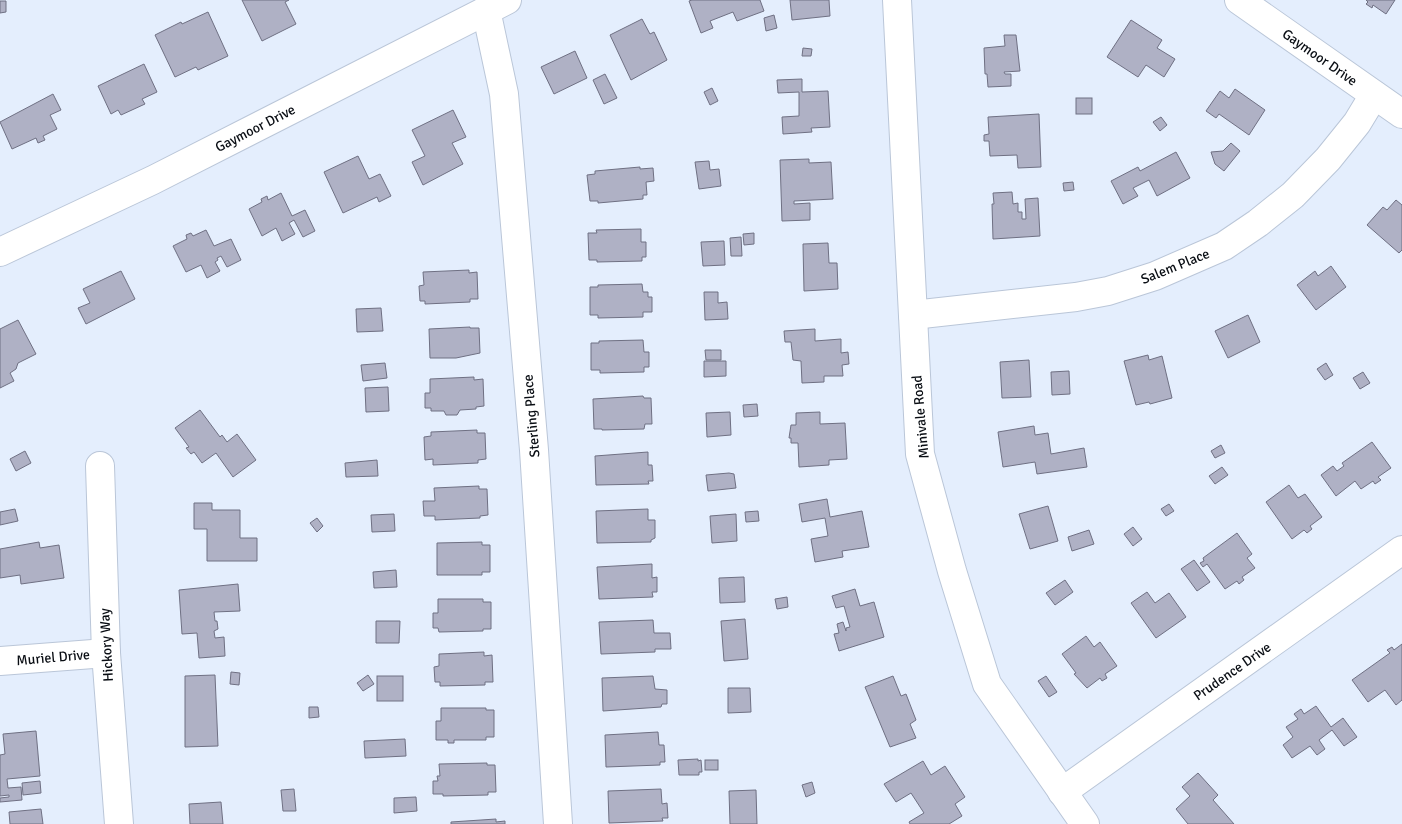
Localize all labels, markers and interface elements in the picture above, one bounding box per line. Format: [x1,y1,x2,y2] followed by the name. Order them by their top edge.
[1279,25,1361,90] street label: Gaymoor Drive
[212,101,298,156] street label: Gaymoor Drive
[1138,245,1212,288] street label: Salem Place
[519,374,544,458] street label: Sterling Place
[908,374,933,459] street label: Minivale Road
[96,607,117,682] street label: Hickory Way
[1190,638,1274,704] street label: Prudence Drive
[16,646,90,669] street label: Muriel Drive

